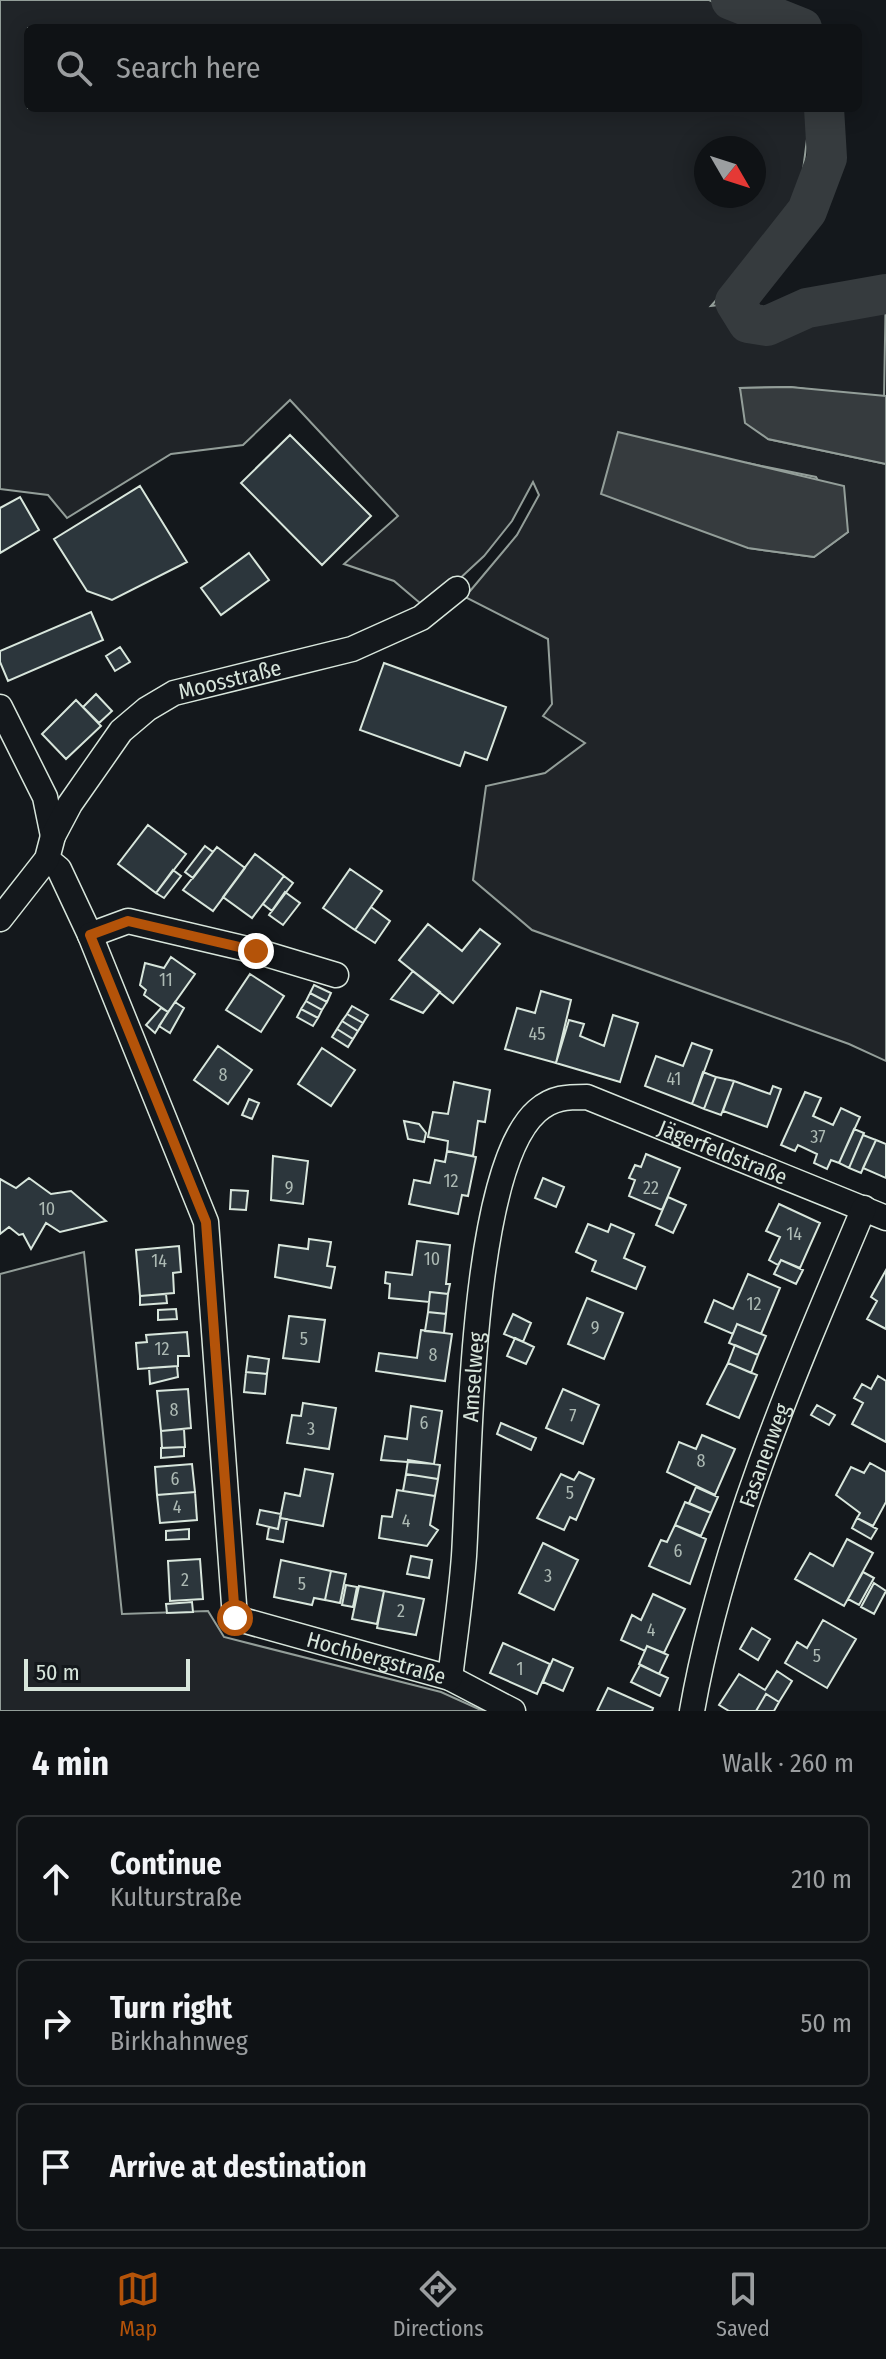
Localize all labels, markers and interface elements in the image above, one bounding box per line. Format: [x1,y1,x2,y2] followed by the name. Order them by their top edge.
[24,24,862,112] search box
[52,46,96,90] icon: search
[116,50,261,86] text: Search here
[694,136,766,208] north arrow
[175,654,284,705] street label: Moosstraße
[238,933,274,969] route end
[159,969,173,991] house number: 11
[529,1023,545,1045] house number: 45
[219,1064,228,1086] house number: 8
[667,1068,681,1090] house number: 41
[654,1114,791,1190] street label: Jägerfeldstraße
[810,1126,826,1148] house number: 37
[444,1170,459,1192] house number: 12
[285,1177,293,1199] house number: 9
[643,1177,659,1199] house number: 22
[39,1198,55,1220] house number: 10
[786,1223,802,1245] house number: 14
[424,1248,440,1270] house number: 10
[151,1250,167,1272] house number: 14
[747,1293,762,1315] house number: 12
[591,1317,599,1339] house number: 9
[300,1328,308,1350] house number: 5
[456,1330,490,1423] street label: Amselweg
[155,1338,170,1360] house number: 12
[429,1344,438,1366] house number: 8
[170,1399,179,1421] house number: 8
[733,1399,796,1511] street label: Fasanenweg
[569,1405,577,1427] house number: 7
[420,1412,429,1434] house number: 6
[307,1418,315,1440] house number: 3
[697,1450,706,1472] house number: 8
[171,1468,180,1490] house number: 6
[566,1482,574,1504] house number: 5
[173,1496,182,1518] house number: 4
[402,1510,411,1532] house number: 4
[674,1540,683,1562] house number: 6
[544,1565,552,1587] house number: 3
[181,1569,189,1591] house number: 2
[298,1573,306,1595] house number: 5
[217,1600,253,1636] route start
[397,1600,405,1622] house number: 2
[647,1619,656,1641] house number: 4
[304,1625,449,1690] street label: Hochbergstraße
[813,1645,821,1667] house number: 5
[24,1655,190,1691] scale bar
[516,1658,524,1680] house number: 1
[36,1659,80,1686] text: 50 m
[32,1743,109,1784] text: 4 min
[722,1748,854,1779] text: Walk · 260 m
[110,1846,222,1882] text: Continue
[34,1857,78,1901] icon: ahead
[791,1864,852,1895] text: 210 m
[110,1882,242,1913] text: Kulturstraße
[110,1990,232,2026] text: Turn right
[34,2001,78,2045] icon: right
[800,2008,852,2039] text: 50 m
[110,2026,248,2057] text: Birkhahnweg
[34,2145,78,2189] icon: arrive
[110,2149,367,2185] text: Arrive at destination
[116,2267,160,2342] tab: Map
[393,2267,484,2342] tab: Directions
[716,2267,770,2342] tab: Saved

